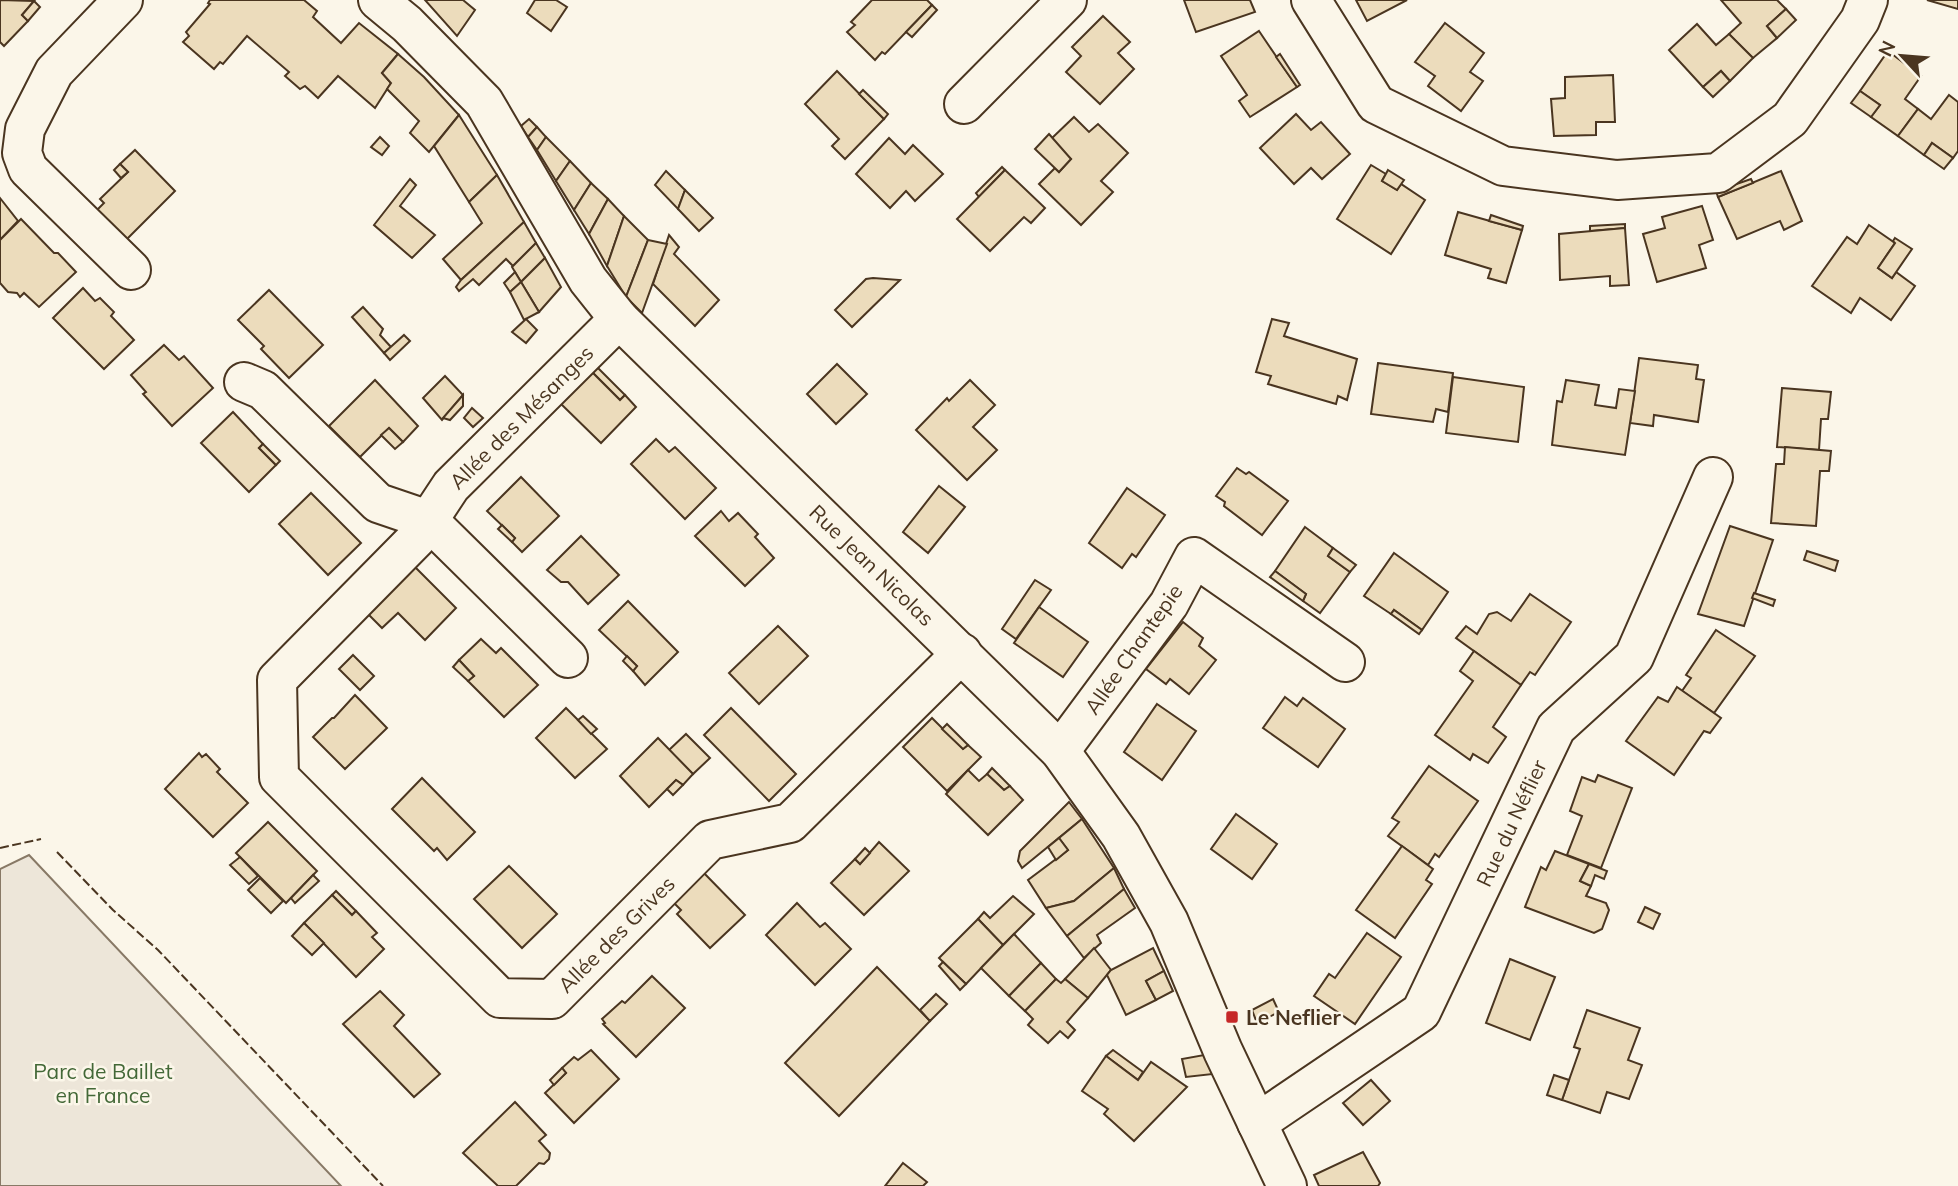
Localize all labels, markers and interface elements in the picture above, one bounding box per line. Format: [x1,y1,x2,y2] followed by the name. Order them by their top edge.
[1867,21,1937,91] north arrow
[1873,37,1901,60] text: N
[444,340,598,494] street label: Allée des Mésanges
[804,499,940,631] street label: Rue Jean Nicolas
[1078,579,1188,719] street label: Allée Chantepie
[1470,755,1552,891] street label: Rue du Néflier
[552,870,680,998] street label: Allée des Grives
[1246,1004,1341,1030] place label: Le Neflier
[1224,1009,1240,1025] marker: Le Neflier
[33,1058,173,1108] park label: Parc de Baillet en France

